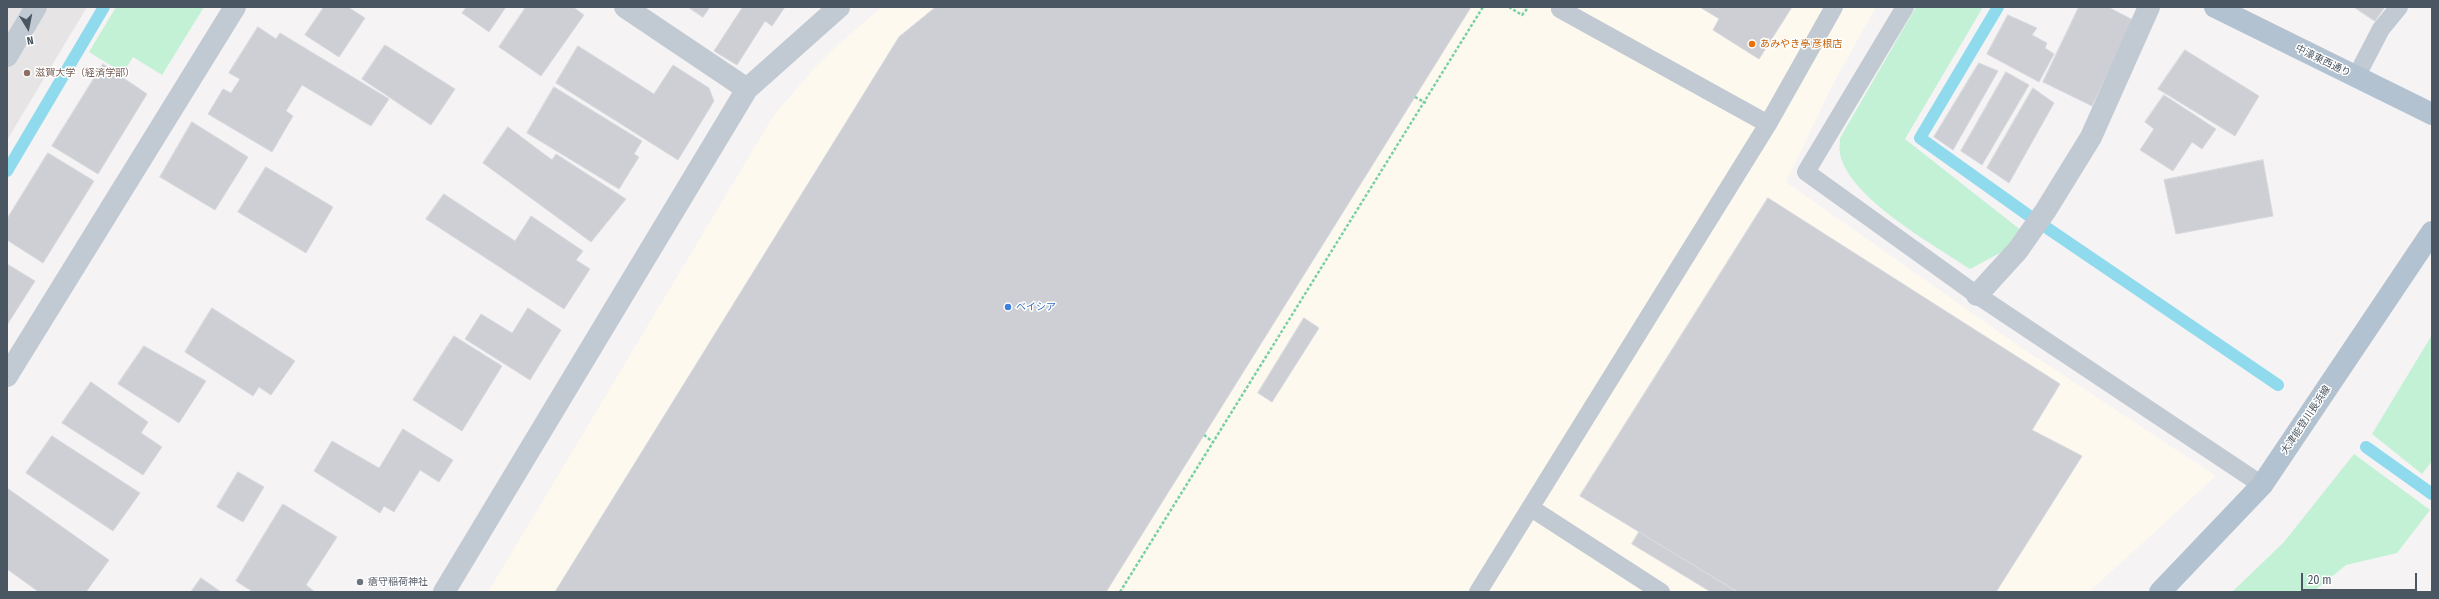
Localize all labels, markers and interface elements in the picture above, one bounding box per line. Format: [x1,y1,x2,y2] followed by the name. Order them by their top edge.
[8,8,48,48] north arrow
[26,33,35,47] text: N
[1760,38,1842,50] place label: あみやき亭 彦根店
[1747,39,1757,49] marker: あみやき亭 彦根店
[2293,42,2353,80] street label: 中濠東西通り
[35,67,135,79] place label: 滋賀大学（経済学部）
[22,68,32,78] marker: 滋賀大学（経済学部）
[1016,301,1056,313] place label: ベイシア
[1003,302,1013,312] marker: ベイシア
[2279,383,2333,457] street label: 大津能登川長浜線
[2303,565,2419,591] scale bar
[2308,573,2332,587] text: 20 m
[368,576,428,588] place label: 瘡守稲荷神社
[355,577,365,587] marker: 瘡守稲荷神社

